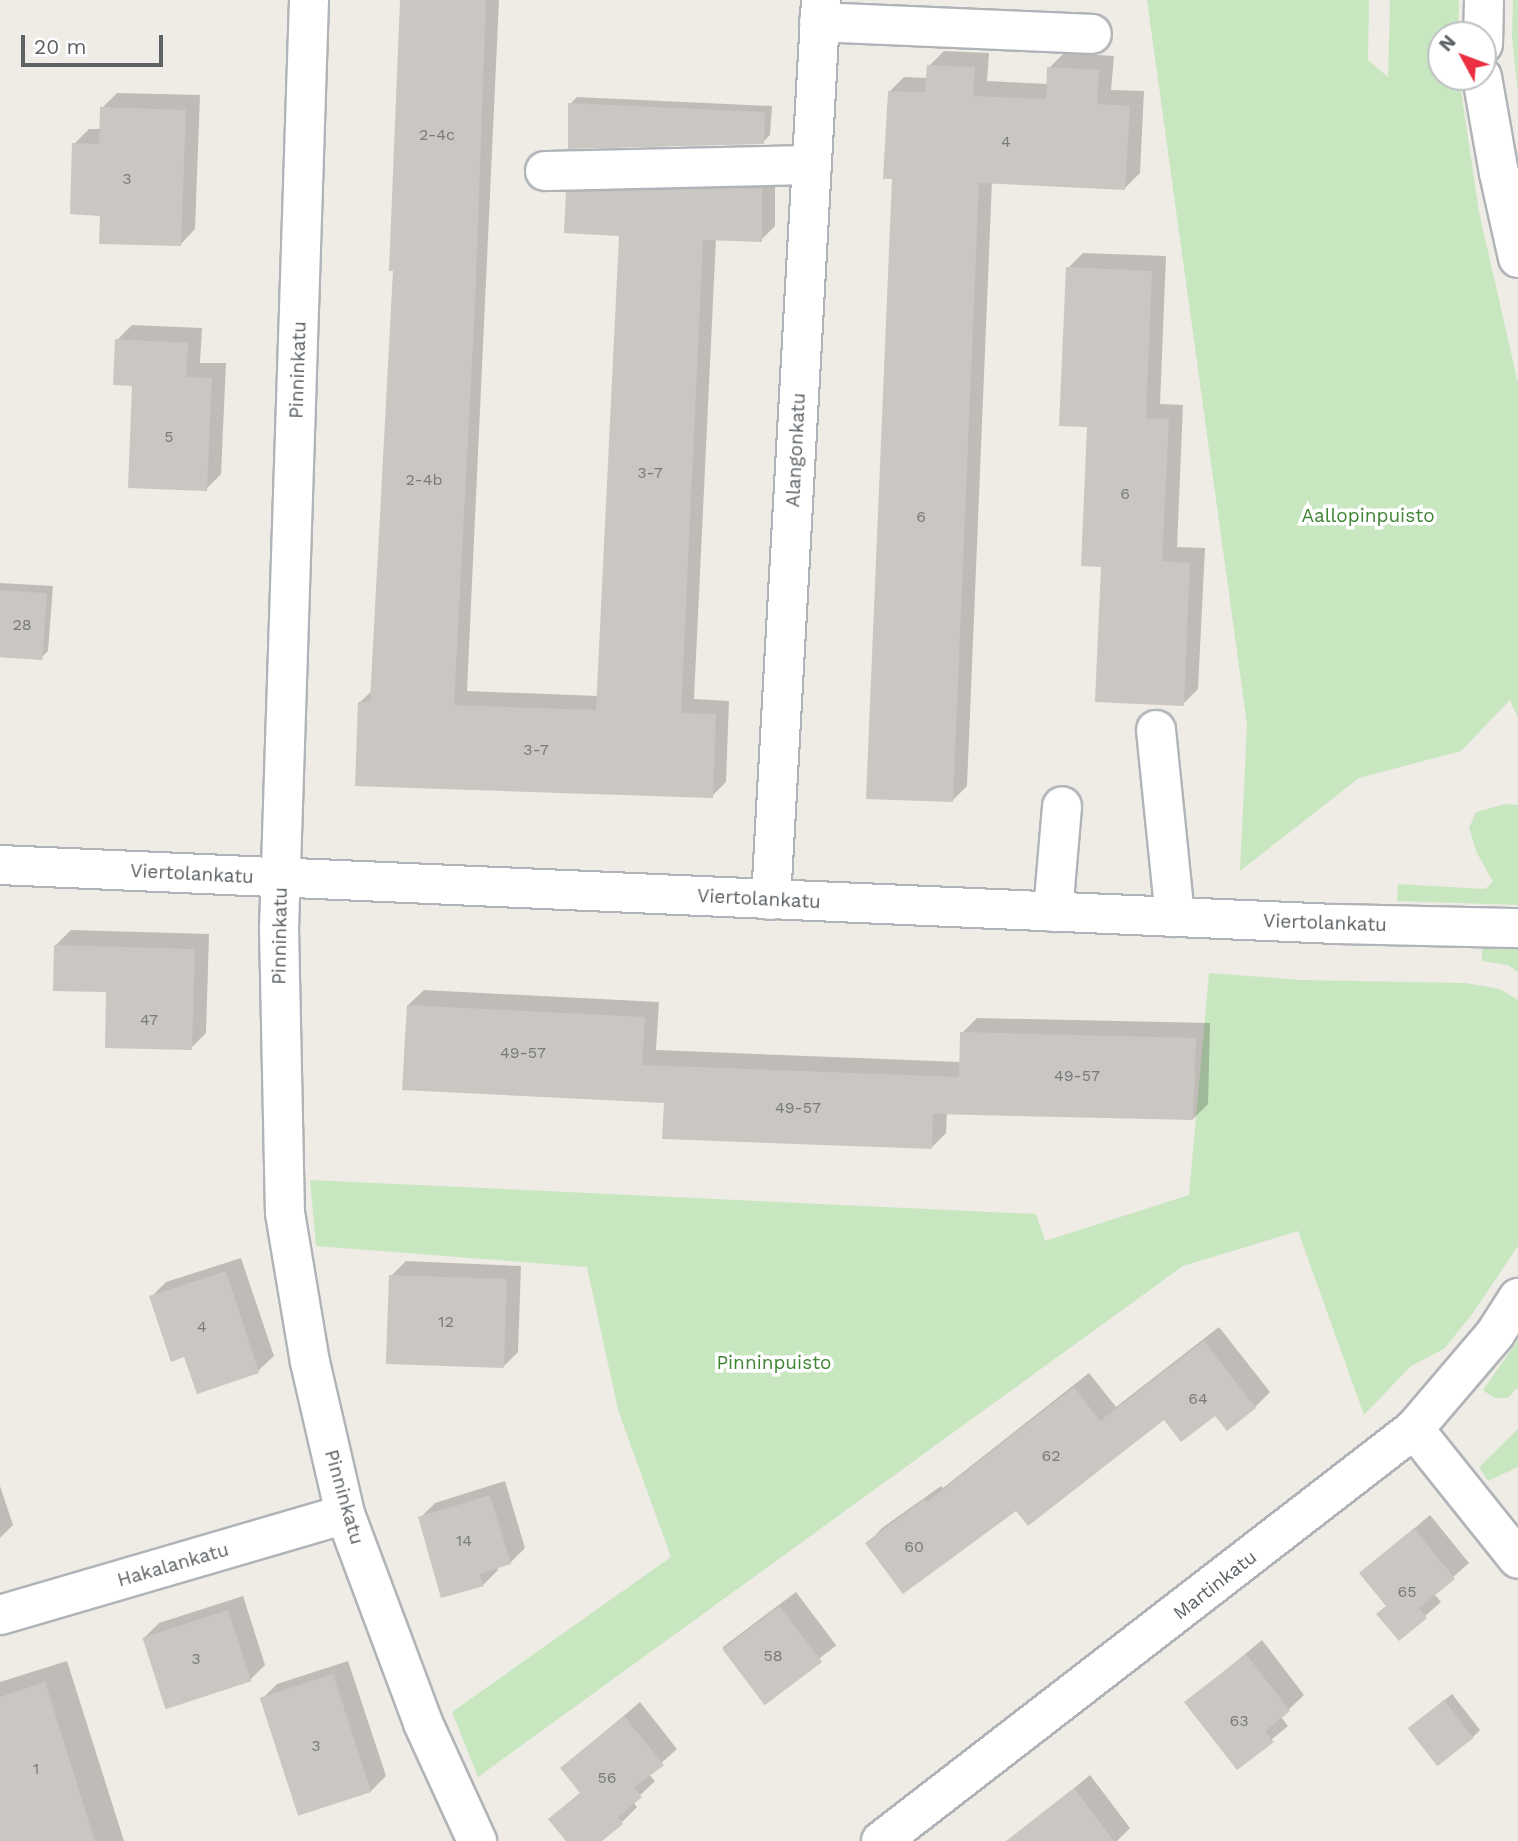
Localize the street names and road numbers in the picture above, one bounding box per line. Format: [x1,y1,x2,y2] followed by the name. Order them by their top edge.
[285,321,311,419] street label: Pinninkatu
[782,392,810,508] street label: Alangonkatu
[130,859,254,889] street label: Viertolankatu
[697,884,821,914] street label: Viertolankatu
[268,887,292,985] street label: Pinninkatu
[1263,909,1387,937] street label: Viertolankatu
[320,1447,368,1547] street label: Pinninkatu
[115,1538,231,1592] street label: Hakalankatu
[1169,1545,1261,1625] street label: Martinkatu

